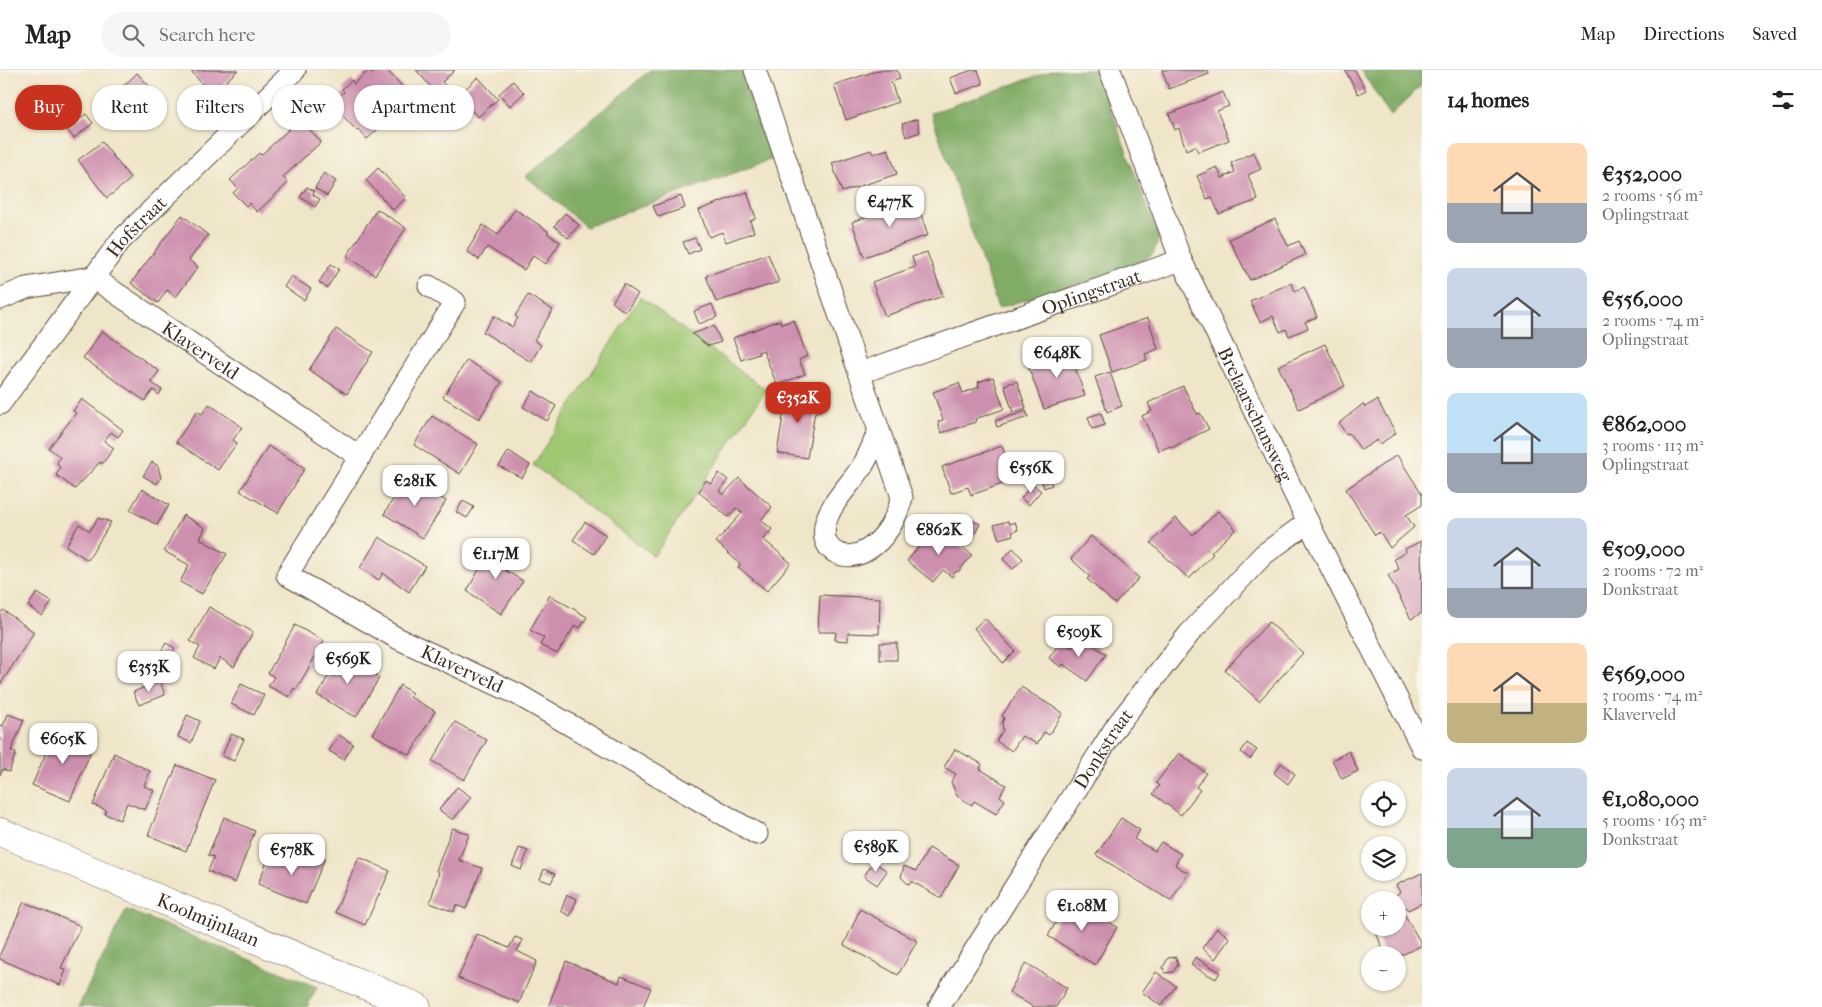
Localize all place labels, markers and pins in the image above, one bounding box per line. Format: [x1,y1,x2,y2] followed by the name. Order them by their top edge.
[855,186,925,228] pin: €477K
[1022,336,1092,379] pin: €648K
[763,382,833,424] pin: €352K
[996,452,1066,494] pin: €556K
[380,464,450,507] pin: €281K
[904,514,974,556] pin: €862K
[455,538,537,580] pin: €1.17M
[1044,616,1114,658] pin: €509K
[313,642,383,685] pin: €569K
[114,650,184,693] pin: €353K
[28,722,98,765] pin: €605K
[841,830,911,873] pin: €589K
[257,834,327,876] pin: €578K
[1041,890,1123,932] pin: €1.08M

